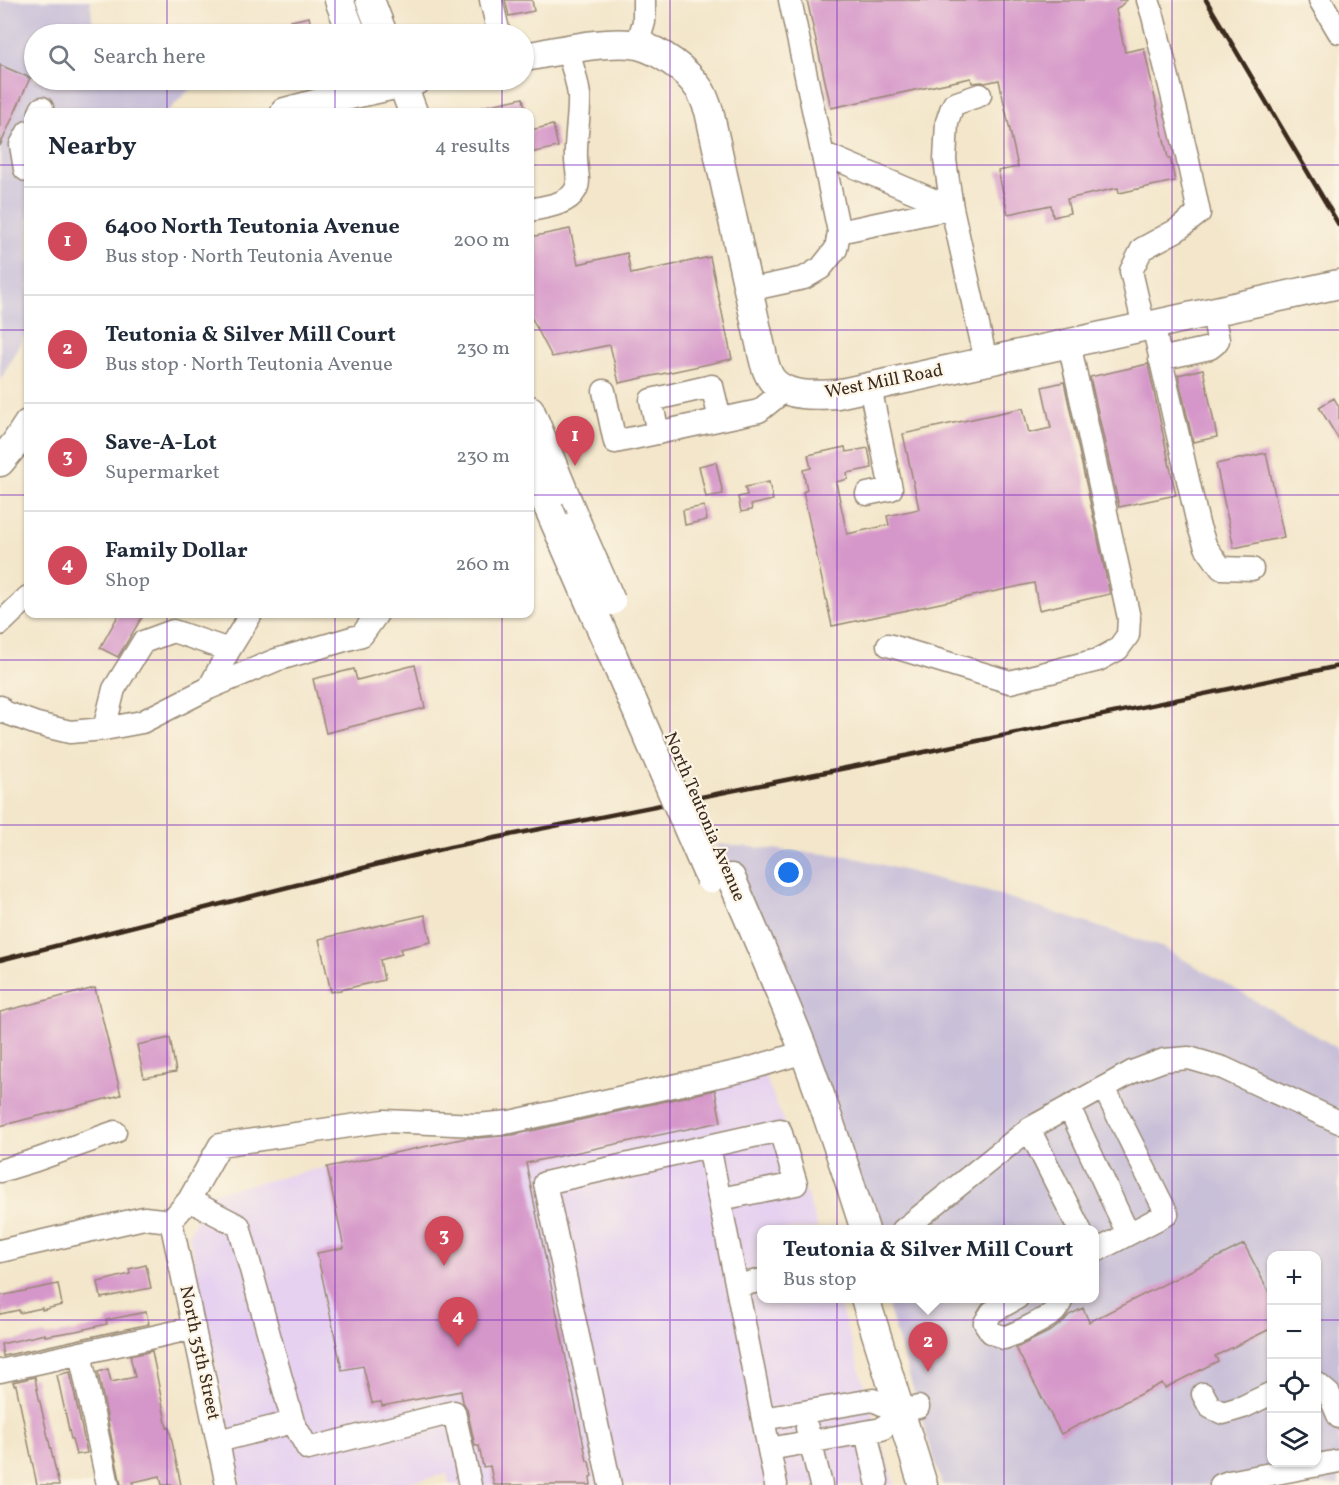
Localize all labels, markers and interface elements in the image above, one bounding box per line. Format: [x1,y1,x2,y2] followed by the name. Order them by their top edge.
[24,24,534,90] search box
[45,41,78,74] icon: search
[93,42,206,73] text: Search here
[48,129,137,165] text: Nearby
[435,133,510,161] text: 4 results
[105,212,400,243] text: 6400 North Teutonia Avenue
[63,227,72,255] text: 1
[453,227,510,255] text: 200 m
[105,243,393,271] text: Bus stop · North Teutonia Avenue
[105,320,396,351] text: Teutonia & Silver Mill Court
[62,335,73,363] text: 2
[456,335,510,363] text: 230 m
[105,351,393,379] text: Bus stop · North Teutonia Avenue
[823,358,945,406] street label: West Mill Road
[556,416,594,466] pin: 1
[105,428,217,459] text: Save-A-Lot
[62,443,73,471] text: 3
[456,443,510,471] text: 230 m
[105,459,220,487] text: Supermarket
[105,536,248,567] text: Family Dollar
[61,551,74,579] text: 4
[455,551,510,579] text: 260 m
[105,567,150,595] text: Shop
[657,728,751,906] street label: North Teutonia Avenue
[774,858,803,887] your location
[424,1216,464,1266] pin: 3
[757,1225,1099,1303] popup
[783,1235,1073,1266] text: Teutonia & Silver Mill Court
[1267,1251,1321,1467] map controls
[1267,1251,1321,1305] button: +
[783,1266,856,1294] text: Bus stop
[173,1283,225,1423] street label: North 35th Street
[438,1298,478,1347] pin: 4
[1267,1305,1321,1359] button: −
[908,1322,948,1372] pin: 2
[1267,1359,1321,1413] button: locate
[1267,1413,1321,1467] button: layers

